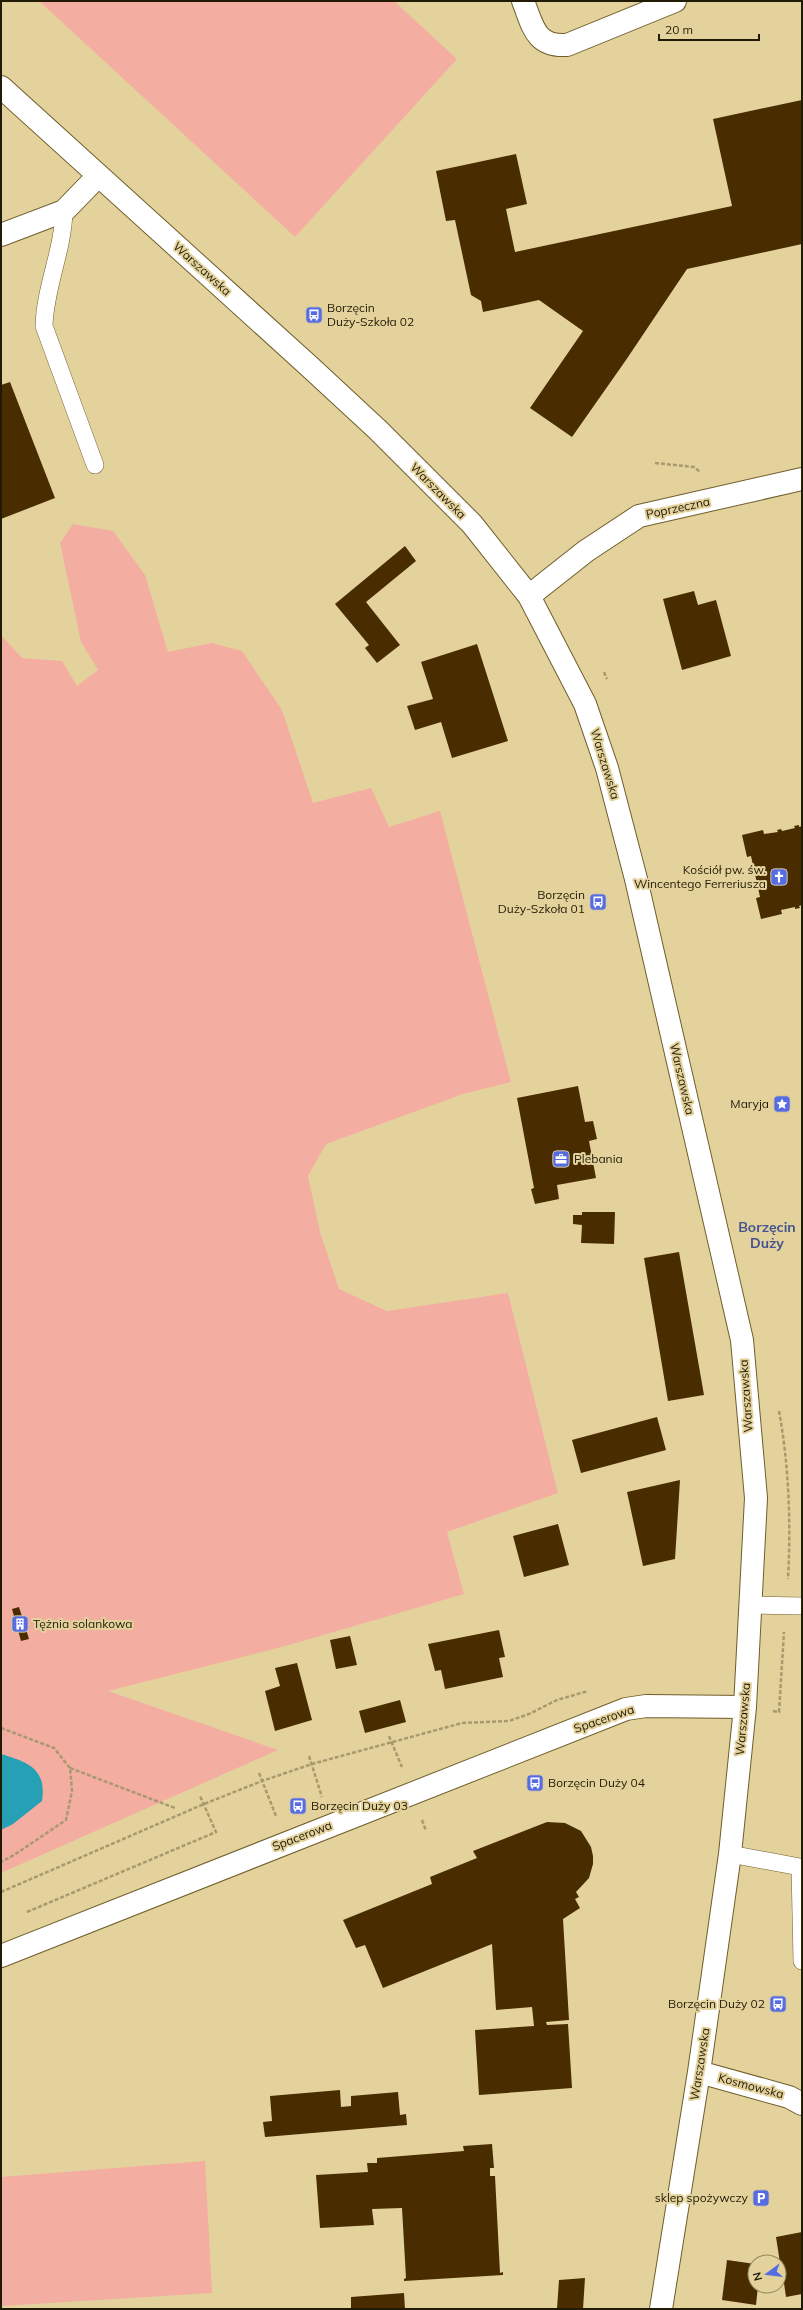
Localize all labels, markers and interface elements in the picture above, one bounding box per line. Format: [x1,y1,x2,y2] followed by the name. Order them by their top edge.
[659,16,759,42] scale bar
[665,22,693,37] text: 20 m
[170,239,234,299] street label: Warszawska
[327,300,414,329] place label: Borzęcin Duży-Szkoła 02
[304,305,324,325] bus stop icon: Borzęcin Duży-Szkoła 02
[407,460,469,522] street label: Warszawska
[645,493,711,522] street label: Poprzeczna
[588,727,623,801] street label: Warszawska
[634,862,766,891] place label: Kościół pw. św. Wincentego Ferreriusza
[769,867,789,887] church icon: Kościół pw. św. Wincentego Ferreriusza
[498,887,585,916] place label: Borzęcin Duży-Szkoła 01
[588,892,608,912] bus stop icon: Borzęcin Duży-Szkoła 01
[667,1042,698,1116] street label: Warszawska
[772,1094,792,1114] place icon: Maryja
[730,1096,769,1111] place label: Maryja
[551,1149,571,1169] office icon: Plebania
[574,1151,623,1166] place label: Plebania
[738,1218,796,1252] district label: Borzęcin Duży
[735,1359,756,1433] street label: Warszawska
[10,1614,30,1634] building icon: Tężnia solankowa
[33,1616,132,1631] place label: Tężnia solankowa
[732,1682,753,1756] street label: Warszawska
[572,1701,636,1736] street label: Spacerowa
[525,1773,545,1793] bus stop icon: Borzęcin Duży 04
[548,1775,645,1790] place label: Borzęcin Duży 04
[288,1796,308,1816] bus stop icon: Borzęcin Duży 03
[311,1798,408,1813] place label: Borzęcin Duży 03
[270,1817,334,1854] street label: Spacerowa
[768,1994,788,2014] bus stop icon: Borzęcin Duży 02
[668,1996,765,2011] place label: Borzęcin Duży 02
[686,2027,713,2101] street label: Warszawska
[717,2070,786,2101] street label: Kosmowska
[751,2188,771,2208] parking icon: sklep spożywczy
[655,2190,749,2205] place label: sklep spożywczy
[747,2254,787,2294] north arrow
[750,2271,765,2282] text: N

